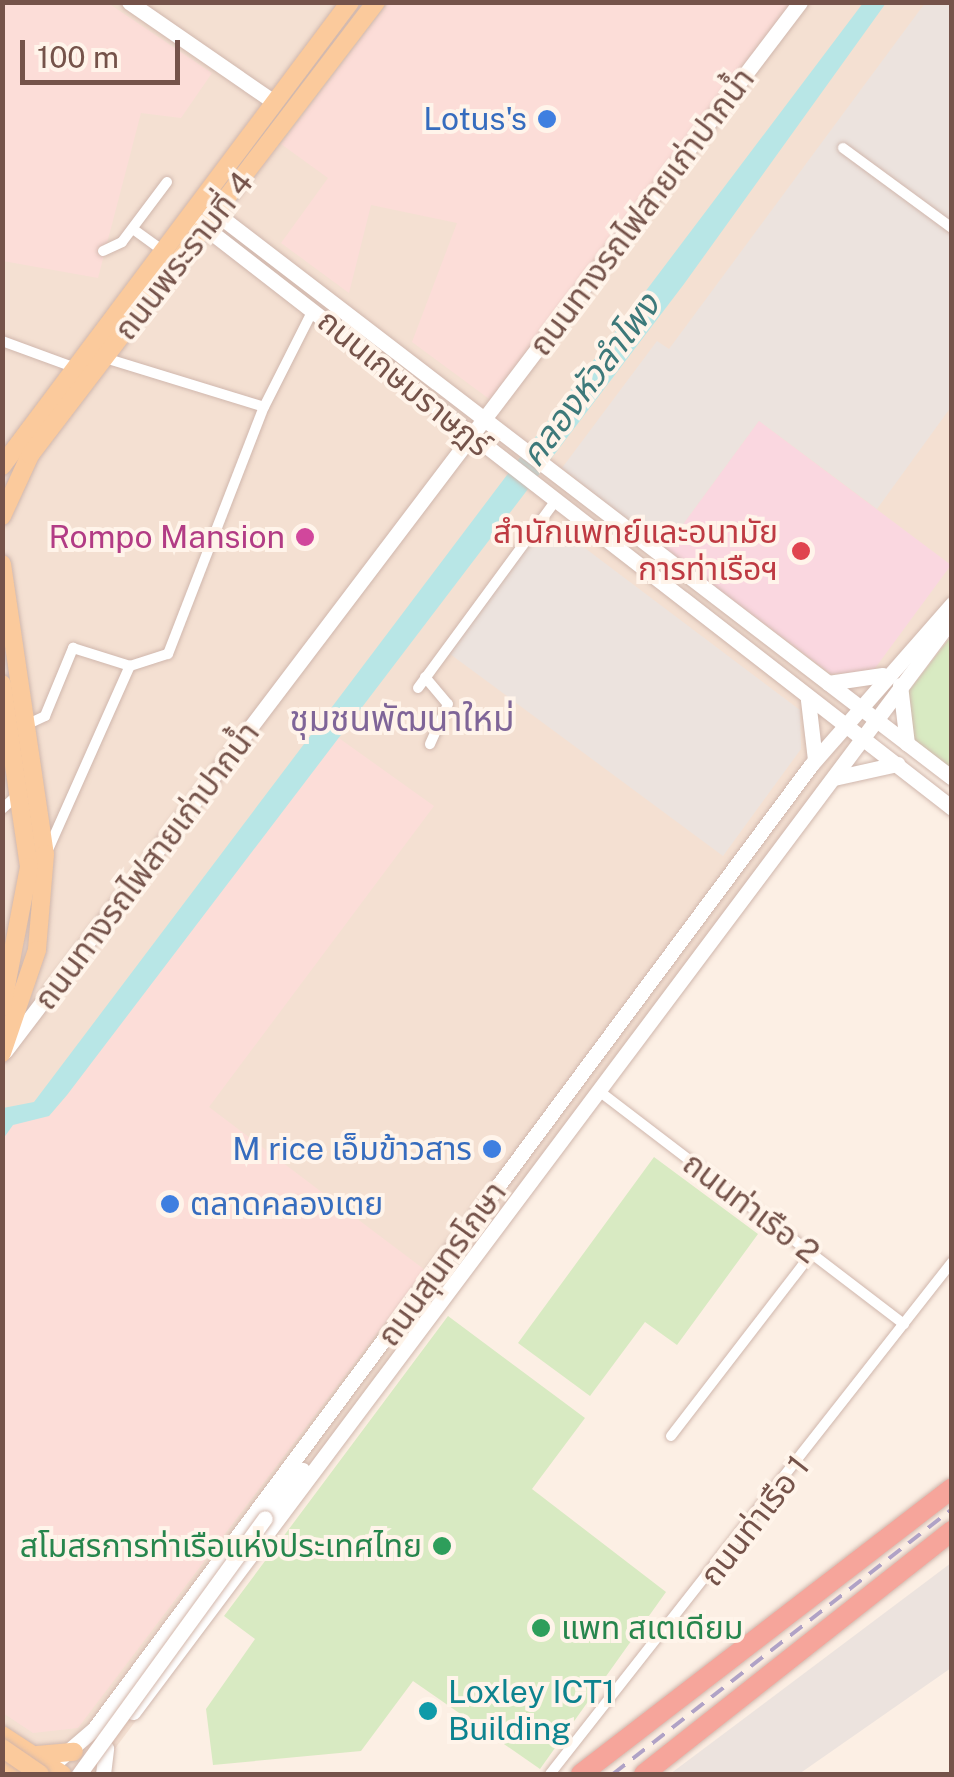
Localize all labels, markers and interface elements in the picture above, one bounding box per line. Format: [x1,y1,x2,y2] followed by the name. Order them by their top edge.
[25,20,185,82] scale bar
[37,39,119,75] text: 100 m
[521,61,763,363] street label: ถนนทางรถไฟสายเก่าปากน้ำ
[423,100,527,138] place label: Lotus's
[536,108,558,130] marker: Lotus's
[106,164,262,348] street label: ถนนพระรามที่ 4
[511,285,669,475] water label: คลองหัวลำโพง
[310,302,498,464] street label: ถนนเกษมราษฎร์
[493,514,778,589] place label: สำนักแพทย์และอนามัย การท่าเรือฯ
[48,518,285,556] place label: Rompo Mansion
[294,526,316,548] marker: Rompo Mansion
[788,538,814,564] marker: สำนักแพทย์และอนามัย การท่าเรือฯ
[289,698,515,740] district label: ชุมชนพัฒนาใหม่
[26,715,268,1017] street label: ถนนทางรถไฟสายเก่าปากน้ำ
[232,1130,472,1168] place label: M rice เอ็มข้าวสาร
[481,1138,503,1160] marker: M rice เอ็มข้าวสาร
[675,1144,827,1272] street label: ถนนท่าเรือ 2
[369,1174,515,1354] street label: ถนนสุนทรโกษา
[190,1185,383,1223] place label: ตลาดคลองเตย
[159,1193,181,1215] marker: ตลาดคลองเตย
[692,1448,818,1594] street label: ถนนท่าเรือ 1
[20,1527,422,1565] place label: สโมสรการท่าเรือแห่งประเทศไทย
[431,1535,453,1557] marker: สโมสรการท่าเรือแห่งประเทศไทย
[561,1609,743,1647] place label: แพท สเตเดียม
[530,1617,552,1639] marker: แพท สเตเดียม
[448,1674,615,1749] place label: Loxley ICT1 Building
[417,1700,439,1722] marker: Loxley ICT1 Building

